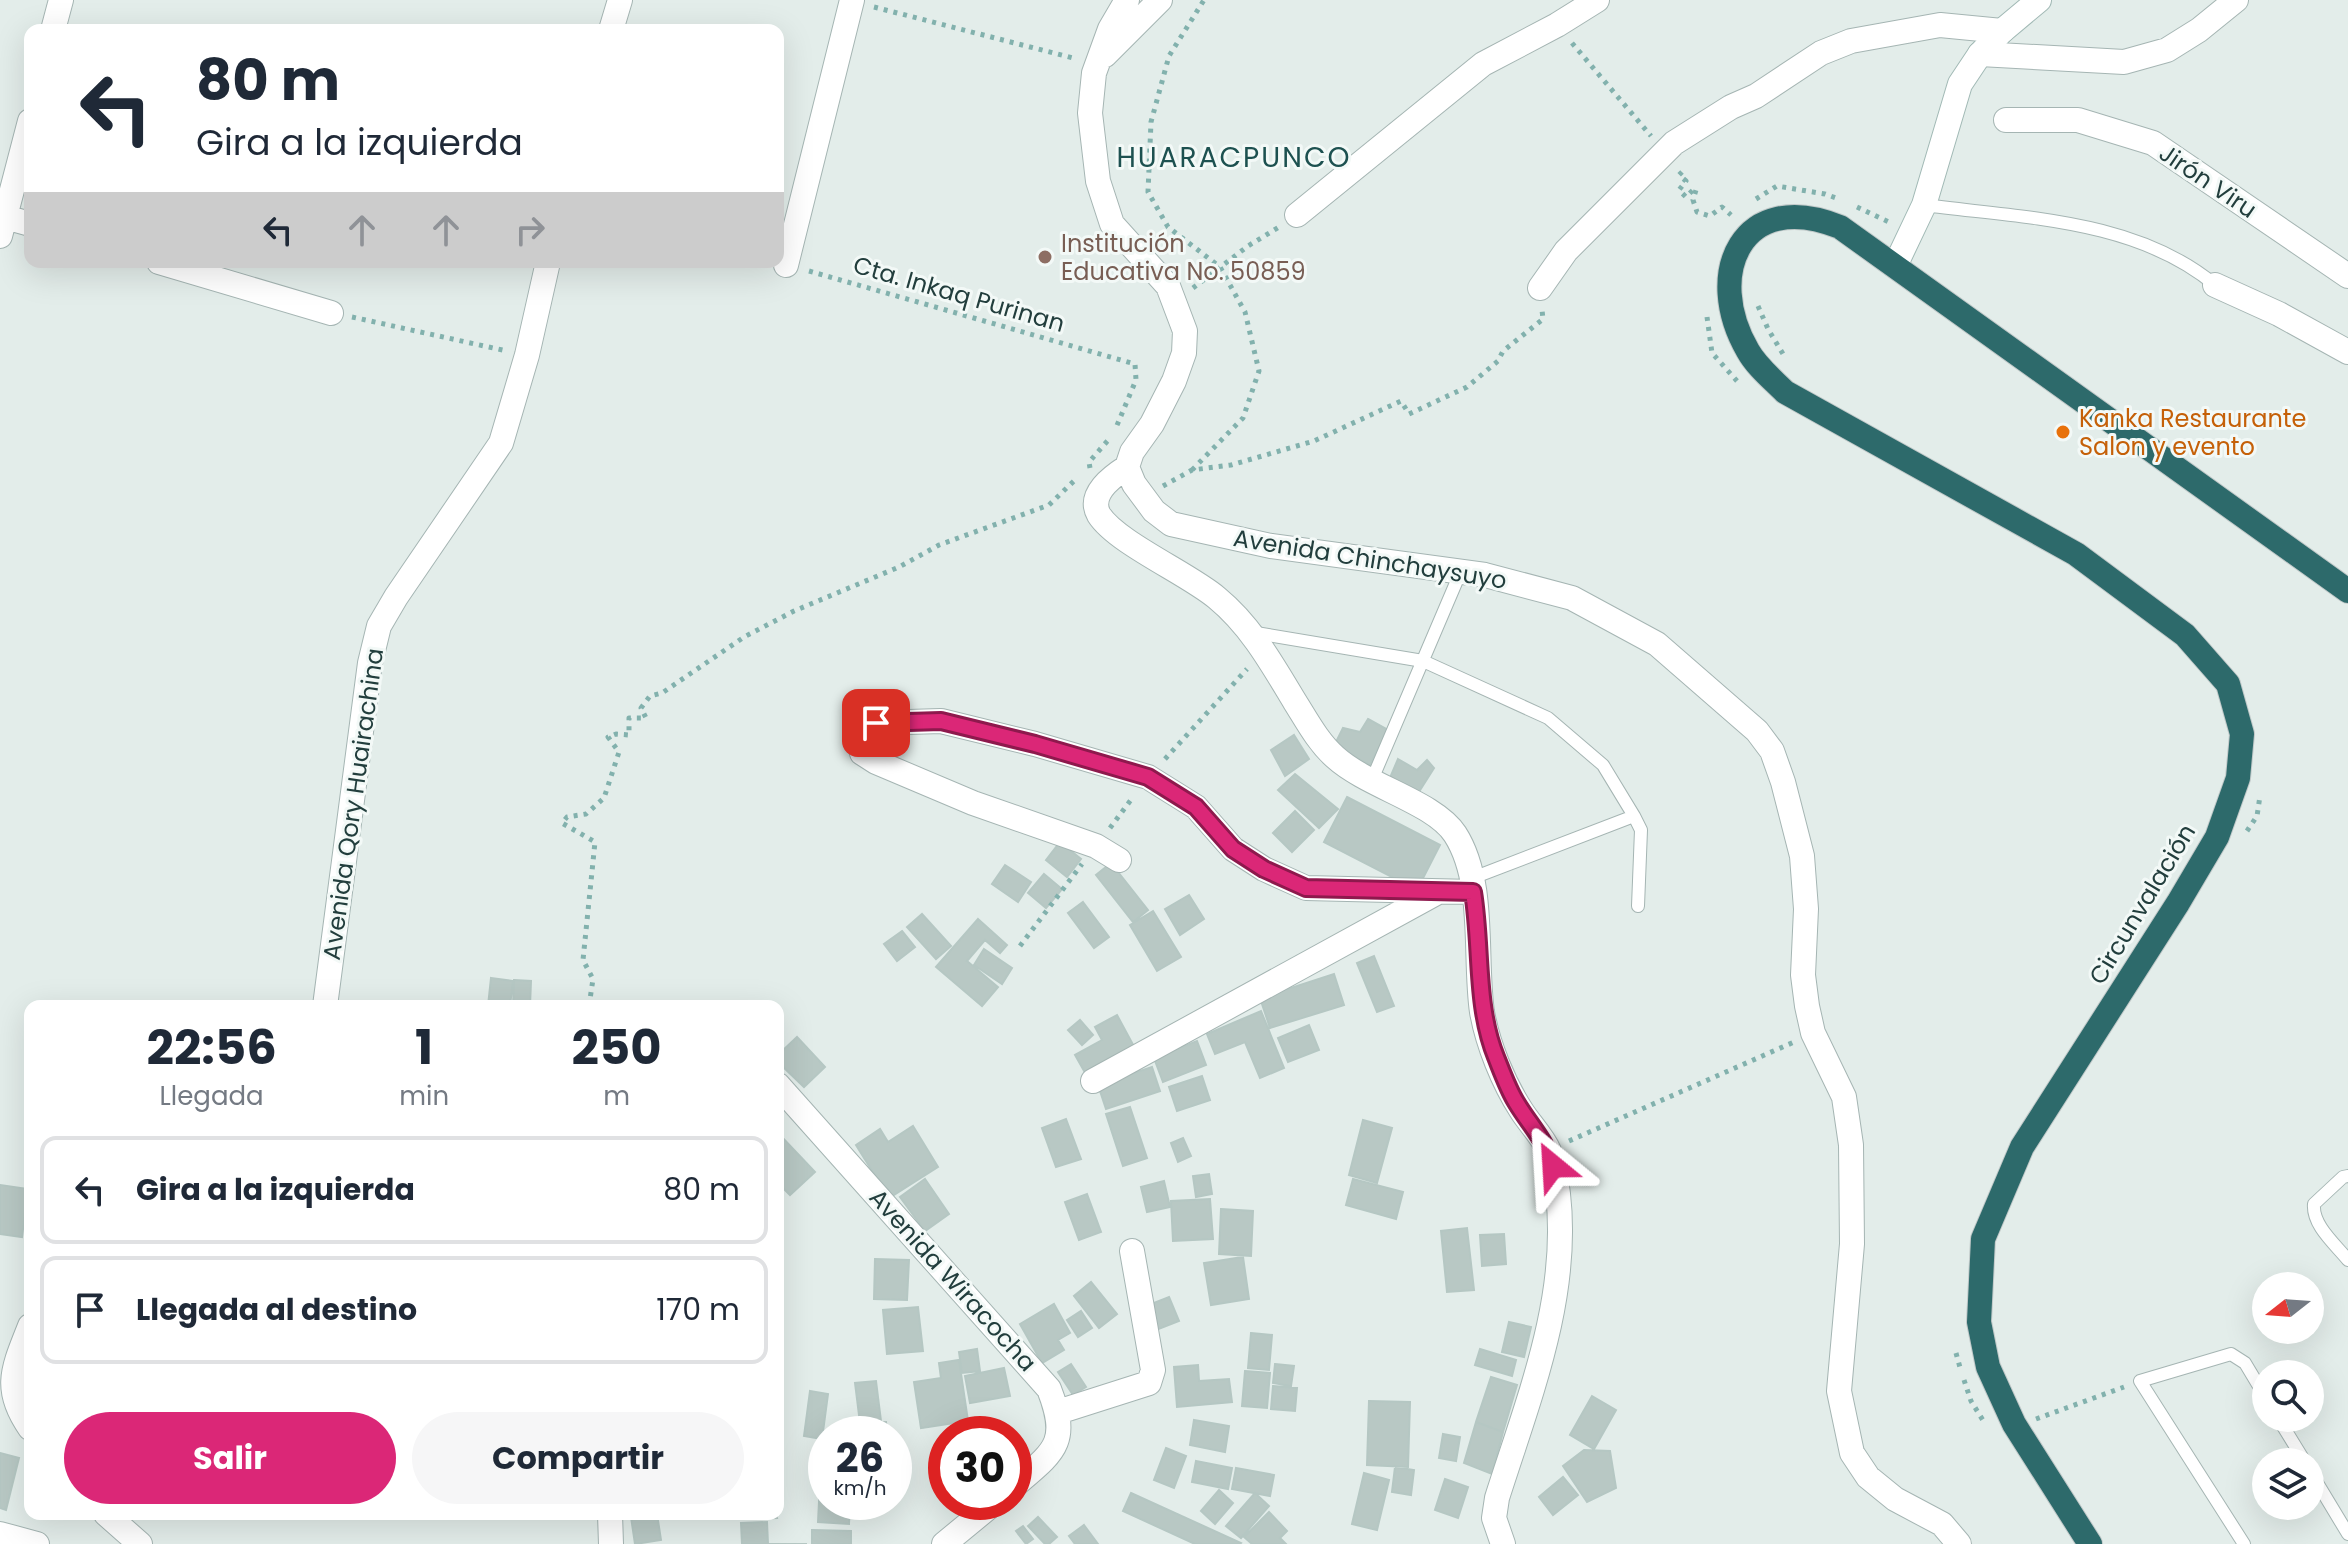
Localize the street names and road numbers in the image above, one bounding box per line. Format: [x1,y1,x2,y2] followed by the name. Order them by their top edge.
[2153,136,2263,226] street label: Jirón Viru
[849,248,1069,340] street label: Cta. Inkaq Purinan
[1231,521,1509,597] street label: Avenida Chinchaysuyo
[315,646,391,962] street label: Avenida Qory Huairachina
[2081,818,2203,990] street label: Circunvalación
[862,1182,1044,1378] street label: Avenida Wiracocha

